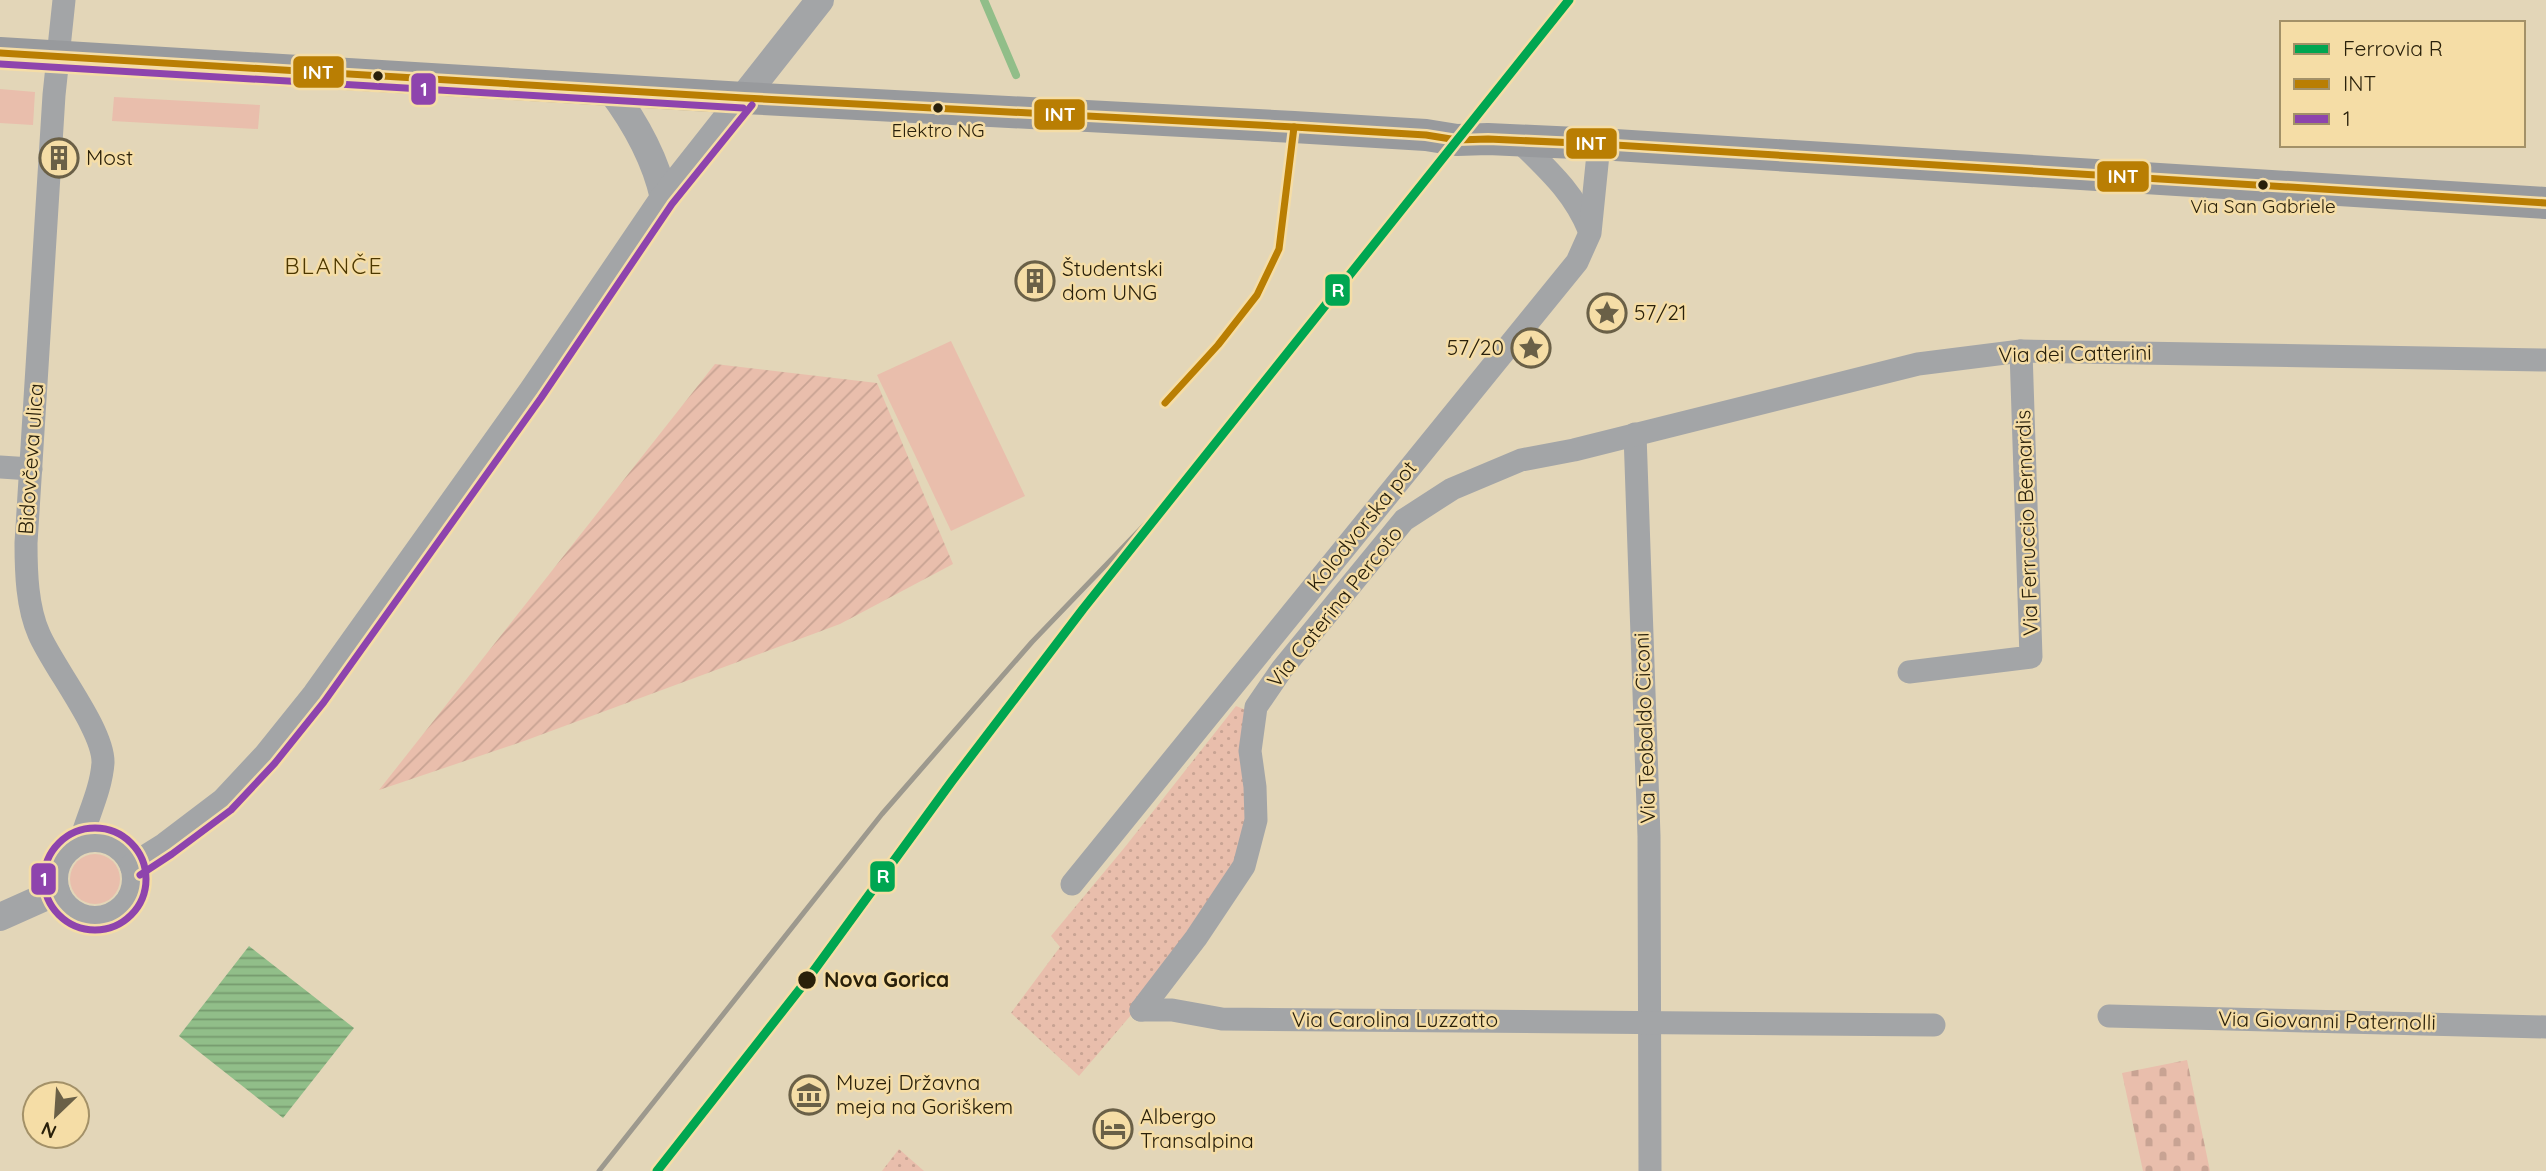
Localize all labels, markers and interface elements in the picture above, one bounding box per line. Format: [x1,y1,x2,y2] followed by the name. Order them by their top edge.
[2280,21,2525,147] legend
[2343,35,2443,61] text: Ferrovia R
[292,55,345,89] line badge: INT
[302,60,334,84] text: INT
[371,69,385,83] unlabelled marker
[2343,70,2376,96] text: INT
[410,72,437,106] line badge: 1
[420,77,428,101] text: 1
[1033,98,1086,131] line badge: INT
[931,101,945,115] marker: Elektro NG
[1044,102,1076,126] text: INT
[2343,105,2351,131] text: 1
[892,118,984,142] place label: Elektro NG
[1565,127,1618,160] line badge: INT
[1575,131,1607,155] text: INT
[38,137,80,179] building icon: Most
[86,144,133,170] place label: Most
[2096,160,2150,193] line badge: INT
[2107,164,2139,188] text: INT
[2256,178,2270,192] marker: Via San Gabriele
[2190,194,2336,218] place label: Via San Gabriele
[285,251,383,280] district label: BLANČE
[1062,255,1163,305] place label: Študentski dom UNG
[1014,260,1056,302] building icon: Študentski dom UNG
[1324,273,1351,307] line badge: R
[1331,278,1345,302] text: R
[1586,292,1628,334] place icon: 57/21
[1634,299,1687,325] place label: 57/21
[1510,327,1552,369] place icon: 57/20
[1447,334,1504,360] place label: 57/20
[1998,339,2152,367] street label: Via dei Catterini
[12,382,48,535] street label: Bidovčeva ulica
[2009,410,2043,637] street label: Via Ferruccio Bernardis
[1301,455,1422,596] street label: Kolodvorska pot
[1261,520,1407,692] street label: Via Caterina Percoto
[1628,632,1660,824] street label: Via Teobaldo Ciconi
[869,860,896,893] line badge: R
[30,862,57,896] line badge: 1
[876,864,890,888] text: R
[40,867,48,891] text: 1
[824,966,949,992] place label: Nova Gorica
[796,969,818,991] marker: Nova Gorica
[2218,1005,2436,1035] street label: Via Giovanni Paternolli
[1292,1006,1498,1032] street label: Via Carolina Luzzatto
[836,1069,1013,1119] place label: Muzej Državna meja na Goriškem
[788,1074,830,1116] museum icon: Muzej Državna meja na Goriškem
[21,1080,91,1150] north arrow
[1140,1103,1254,1153] place label: Albergo Transalpina
[1092,1108,1134,1150] hotel icon: Albergo Transalpina
[37,1117,60,1144] text: N

